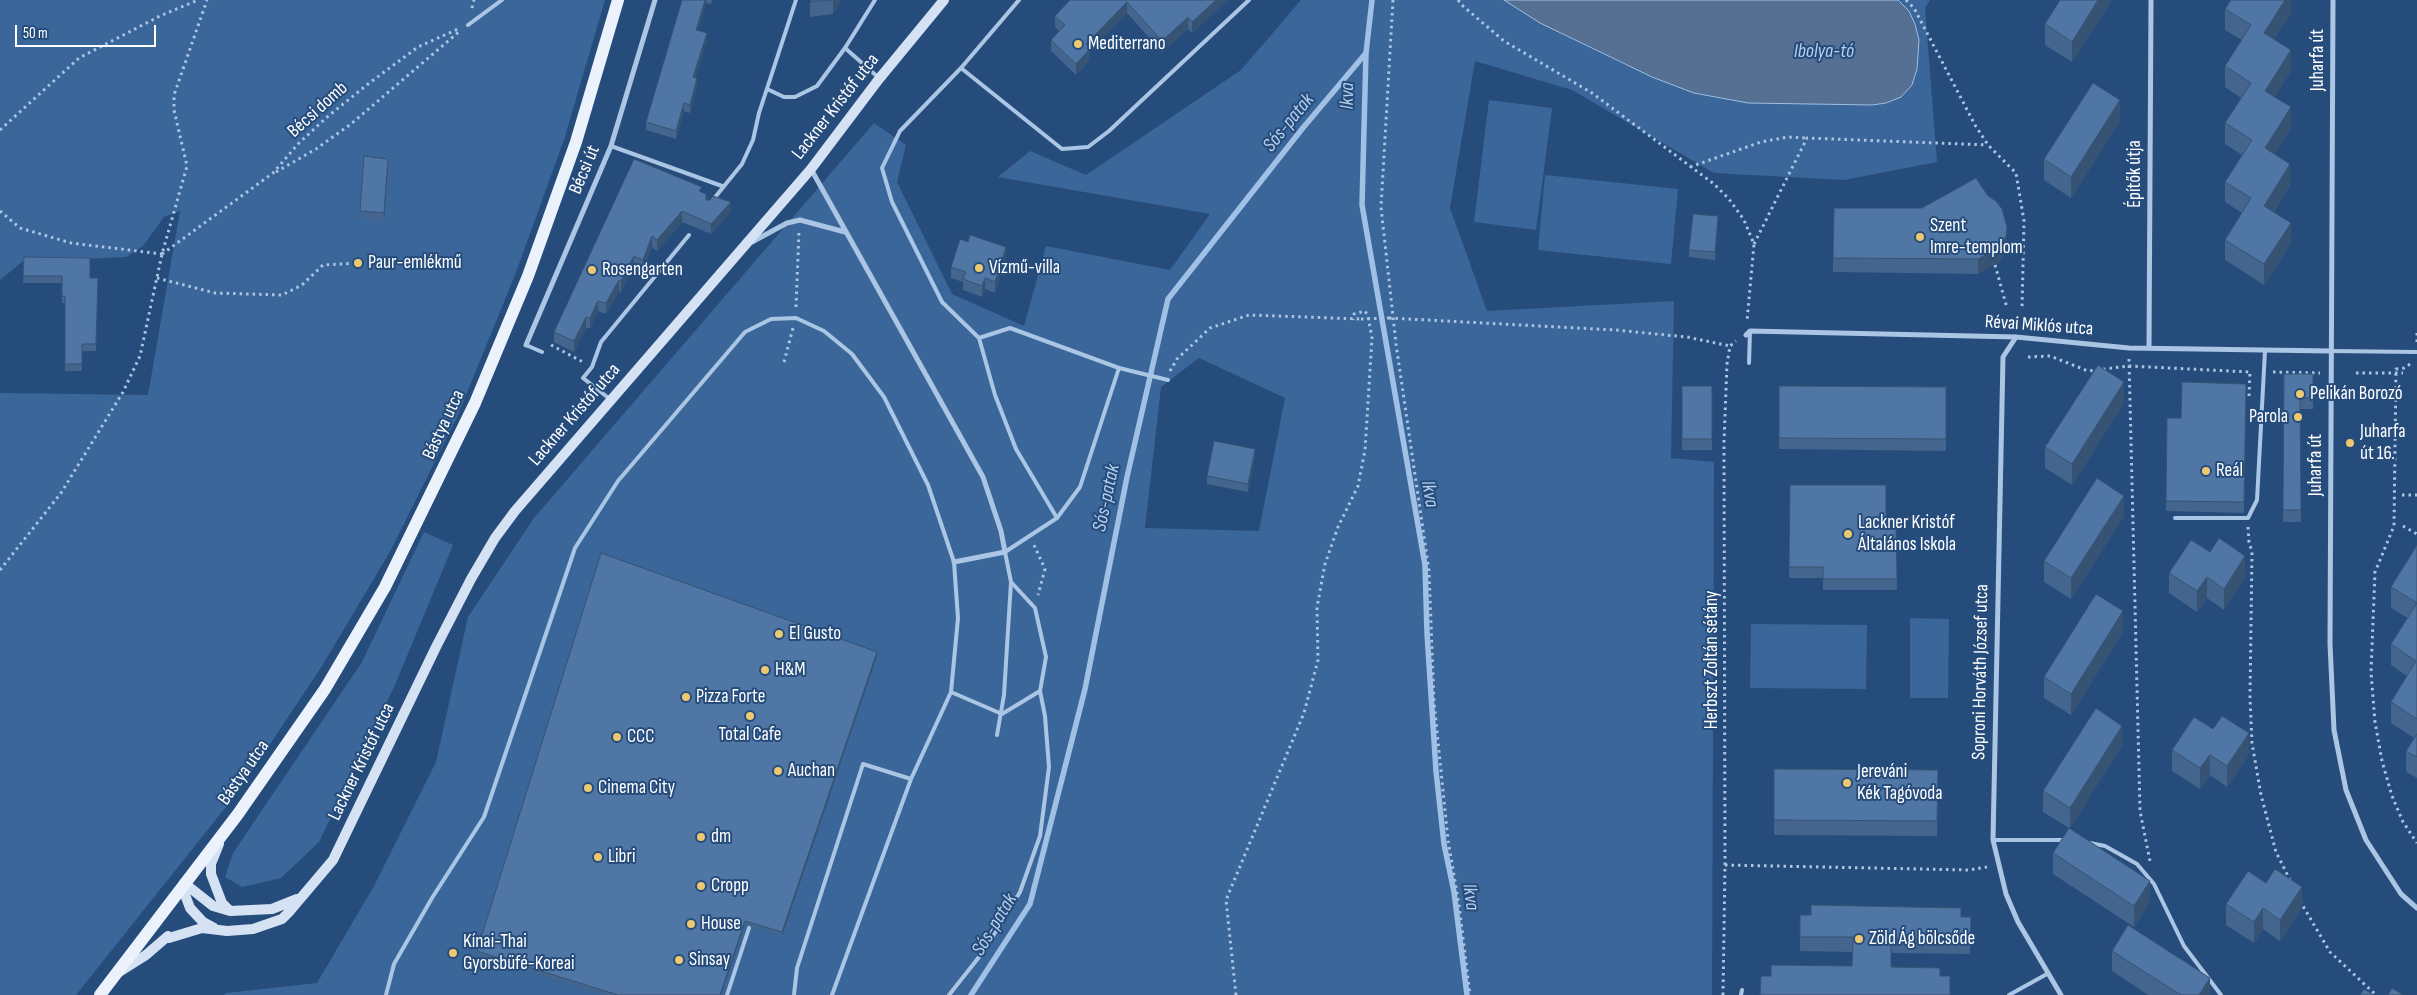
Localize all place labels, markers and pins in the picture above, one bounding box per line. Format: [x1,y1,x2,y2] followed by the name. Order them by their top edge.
[1088,33,1166,55] place label: Mediterrano
[1072,38,1084,50] marker: Mediterrano
[1930,215,2023,259] place label: Szent Imre-templom
[1914,231,1926,243] marker: Szent Imre-templom
[368,252,462,274] place label: Paur-emlékmű
[352,257,364,269] marker: Paur-emlékmű
[989,257,1060,279] place label: Vízmű-villa
[602,259,683,281] place label: Rosengarten
[973,262,985,274] marker: Vízmű-villa
[586,264,598,276] marker: Rosengarten
[2310,383,2403,405] place label: Pelikán Borozó
[2294,388,2306,400] marker: Pelikán Borozó
[2249,406,2288,428] place label: Parola
[2292,411,2304,423] marker: Parola
[2360,421,2406,465] place label: Juharfa út 16.
[2344,437,2356,449] marker: Juharfa út 16.
[2216,460,2243,482] place label: Reál
[2200,465,2212,477] marker: Reál
[1858,512,1956,556] place label: Lackner Kristóf Általános Iskola
[1842,528,1854,540] marker: Lackner Kristóf Általános Iskola
[789,623,841,645] place label: El Gusto
[773,628,785,640] marker: El Gusto
[775,659,806,681] place label: H&M
[759,664,771,676] marker: H&M
[696,686,765,708] place label: Pizza Forte
[680,691,692,703] marker: Pizza Forte
[744,710,756,722] marker: Total Cafe
[719,724,781,746] place label: Total Cafe
[627,726,654,748] place label: CCC
[611,731,623,743] marker: CCC
[788,760,835,782] place label: Auchan
[1857,761,1943,805] place label: Jereváni Kék Tagóvoda
[772,765,784,777] marker: Auchan
[598,777,675,799] place label: Cinema City
[1841,777,1853,789] marker: Jereváni Kék Tagóvoda
[582,782,594,794] marker: Cinema City
[711,826,731,848] place label: dm
[695,831,707,843] marker: dm
[608,846,635,868] place label: Libri
[592,851,604,863] marker: Libri
[711,875,749,897] place label: Cropp
[695,880,707,892] marker: Cropp
[701,913,741,935] place label: House
[685,918,697,930] marker: House
[1869,928,1975,950] place label: Zöld Ág bölcsőde
[463,931,575,975] place label: Kínai-Thai Gyorsbüfé-Koreai
[1853,933,1865,945] marker: Zöld Ág bölcsőde
[447,947,459,959] marker: Kínai-Thai Gyorsbüfé-Koreai
[689,949,730,971] place label: Sinsay
[673,954,685,966] marker: Sinsay

